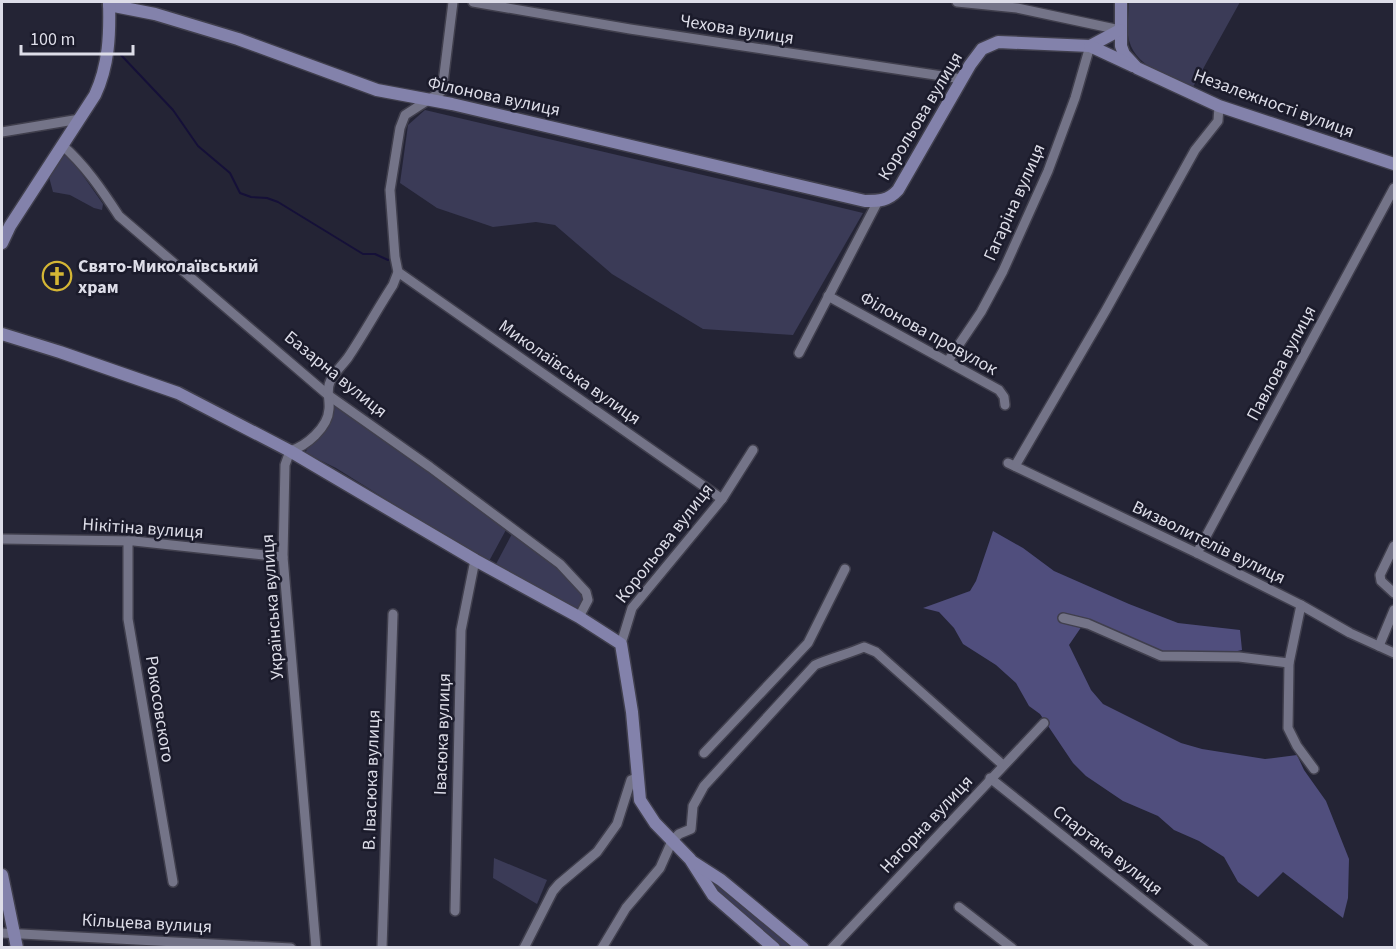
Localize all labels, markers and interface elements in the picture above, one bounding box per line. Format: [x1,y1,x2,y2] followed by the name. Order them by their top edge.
[678,8,796,51] street label: Чехова вулиця
[21,18,134,56] scale bar
[30,27,75,52] text: 100 m
[872,47,969,185] street label: Корольова вулиця
[1190,63,1358,144] street label: Незалежності вулиця
[425,70,563,123] street label: Філонова вулиця
[977,140,1051,265] street label: Гагаріна вулиця
[78,254,259,300] place label: Свято-Миколаївський храм
[41,260,73,292] church icon: Свято-Миколаївський храм
[855,285,1002,382] street label: Філонова провулок
[1241,301,1322,425] street label: Павлова вулиця
[493,314,646,431] street label: Миколаївська вулиця
[279,325,392,424] street label: Базарна вулиця
[610,478,719,609] street label: Корольова вулиця
[1128,494,1290,590] street label: Визволителів вулиця
[82,512,204,545] street label: Нікітіна вулиця
[255,533,290,681] street label: Українська вулиця
[139,654,180,764] street label: Рокосовского
[428,672,457,796] street label: Івасюка вулиця
[357,709,386,851] street label: В. Івасюка вулиця
[874,770,979,879] street label: Нагорна вулиця
[1047,799,1168,901] street label: Спартака вулиця
[81,908,213,939] street label: Кільцева вулиця

